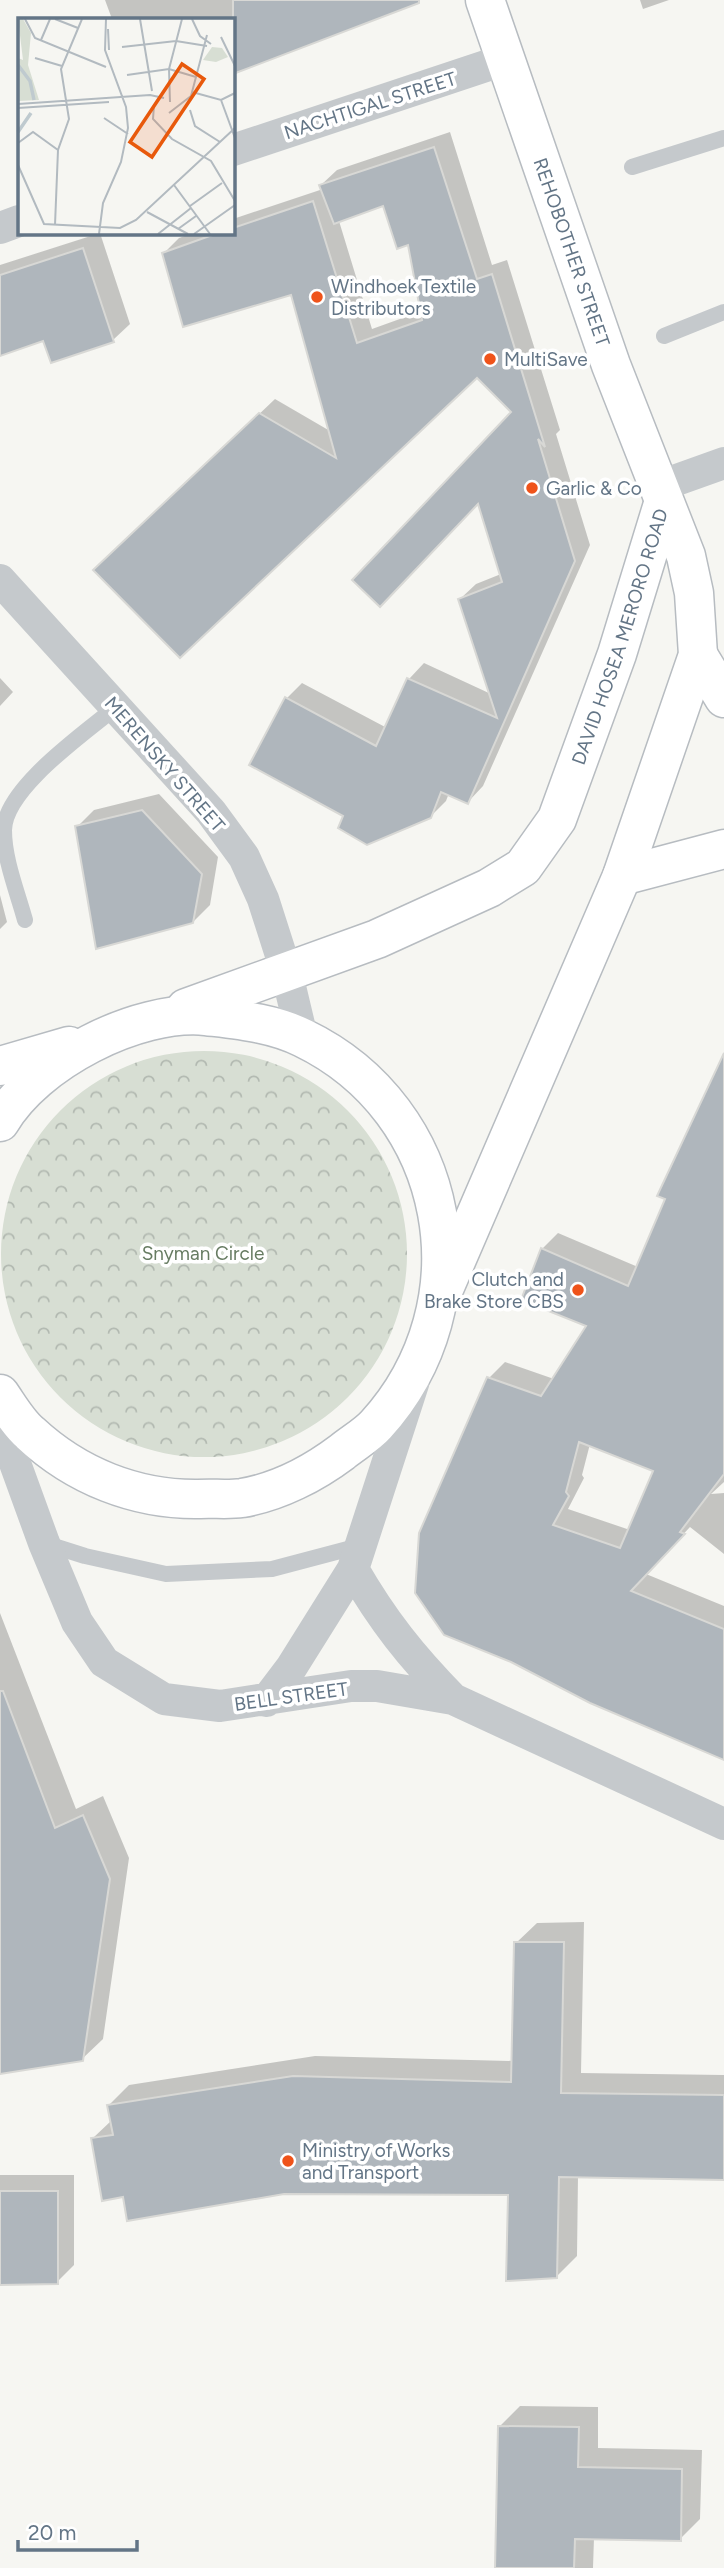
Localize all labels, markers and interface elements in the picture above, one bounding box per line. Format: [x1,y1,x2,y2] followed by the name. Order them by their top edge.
[18,18,234,234] inset map
[281,67,460,144] street label: NACHTIGAL STREET
[528,155,615,350] street label: REHOBOTHER STREET
[331,275,476,320] place label: Windhoek Textile Distributors
[309,289,325,305] marker: Windhoek Textile Distributors
[504,348,588,371] place label: MultiSave
[482,351,498,367] marker: MultiSave
[546,477,642,500] place label: Garlic & Co
[524,480,540,496] marker: Garlic & Co
[567,506,673,768] street label: DAVID HOSEA MERORO ROAD
[100,692,230,837] street label: MERENSKY STREET
[142,1242,264,1265] park label: Snyman Circle
[424,1268,564,1313] place label: Clutch and Brake Store CBS
[570,1282,586,1298] marker: Clutch and Brake Store CBS
[233,1677,350,1716] street label: BELL STREET
[302,2139,450,2184] place label: Ministry of Works and Transport
[280,2153,296,2169] marker: Ministry of Works and Transport
[18,2508,136,2552] scale bar
[28,2520,76,2545] text: 20 m

